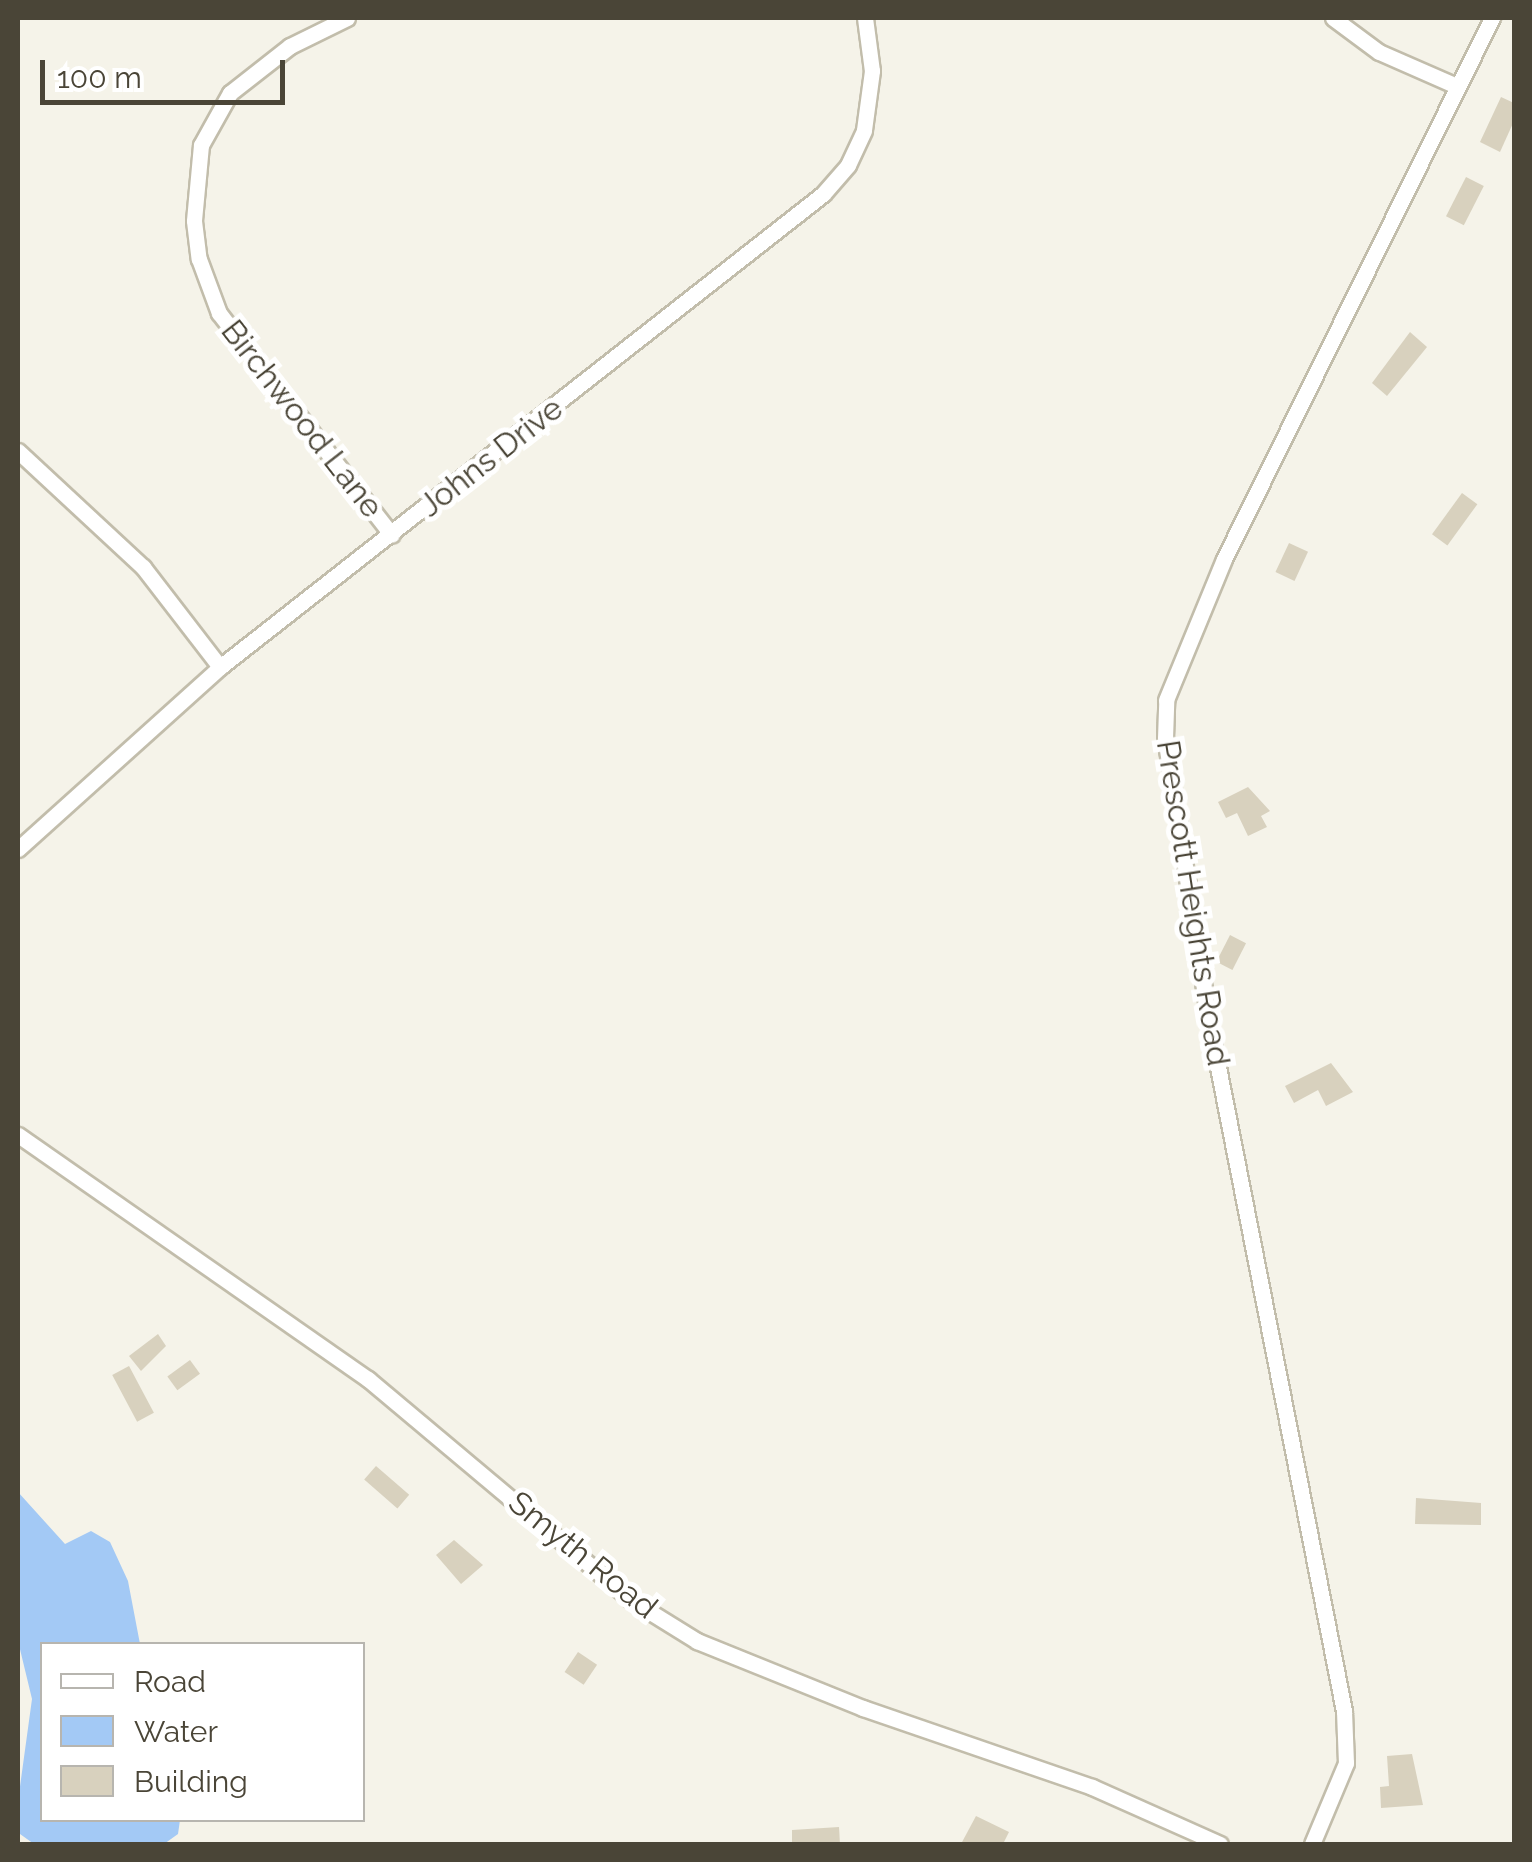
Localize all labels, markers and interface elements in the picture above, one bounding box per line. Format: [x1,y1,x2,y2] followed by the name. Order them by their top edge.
[45,40,290,102] scale bar
[57,60,142,95] text: 100 m
[213,313,391,525] street label: Birchwood Lane
[412,389,570,525] street label: Johns Drive
[1148,737,1238,1069] street label: Prescott Heights Road
[501,1483,665,1627] street label: Smyth Road
[40,1642,365,1822] legend
[134,1664,206,1699] text: Road
[134,1714,218,1749] text: Water
[134,1764,248,1799] text: Building

